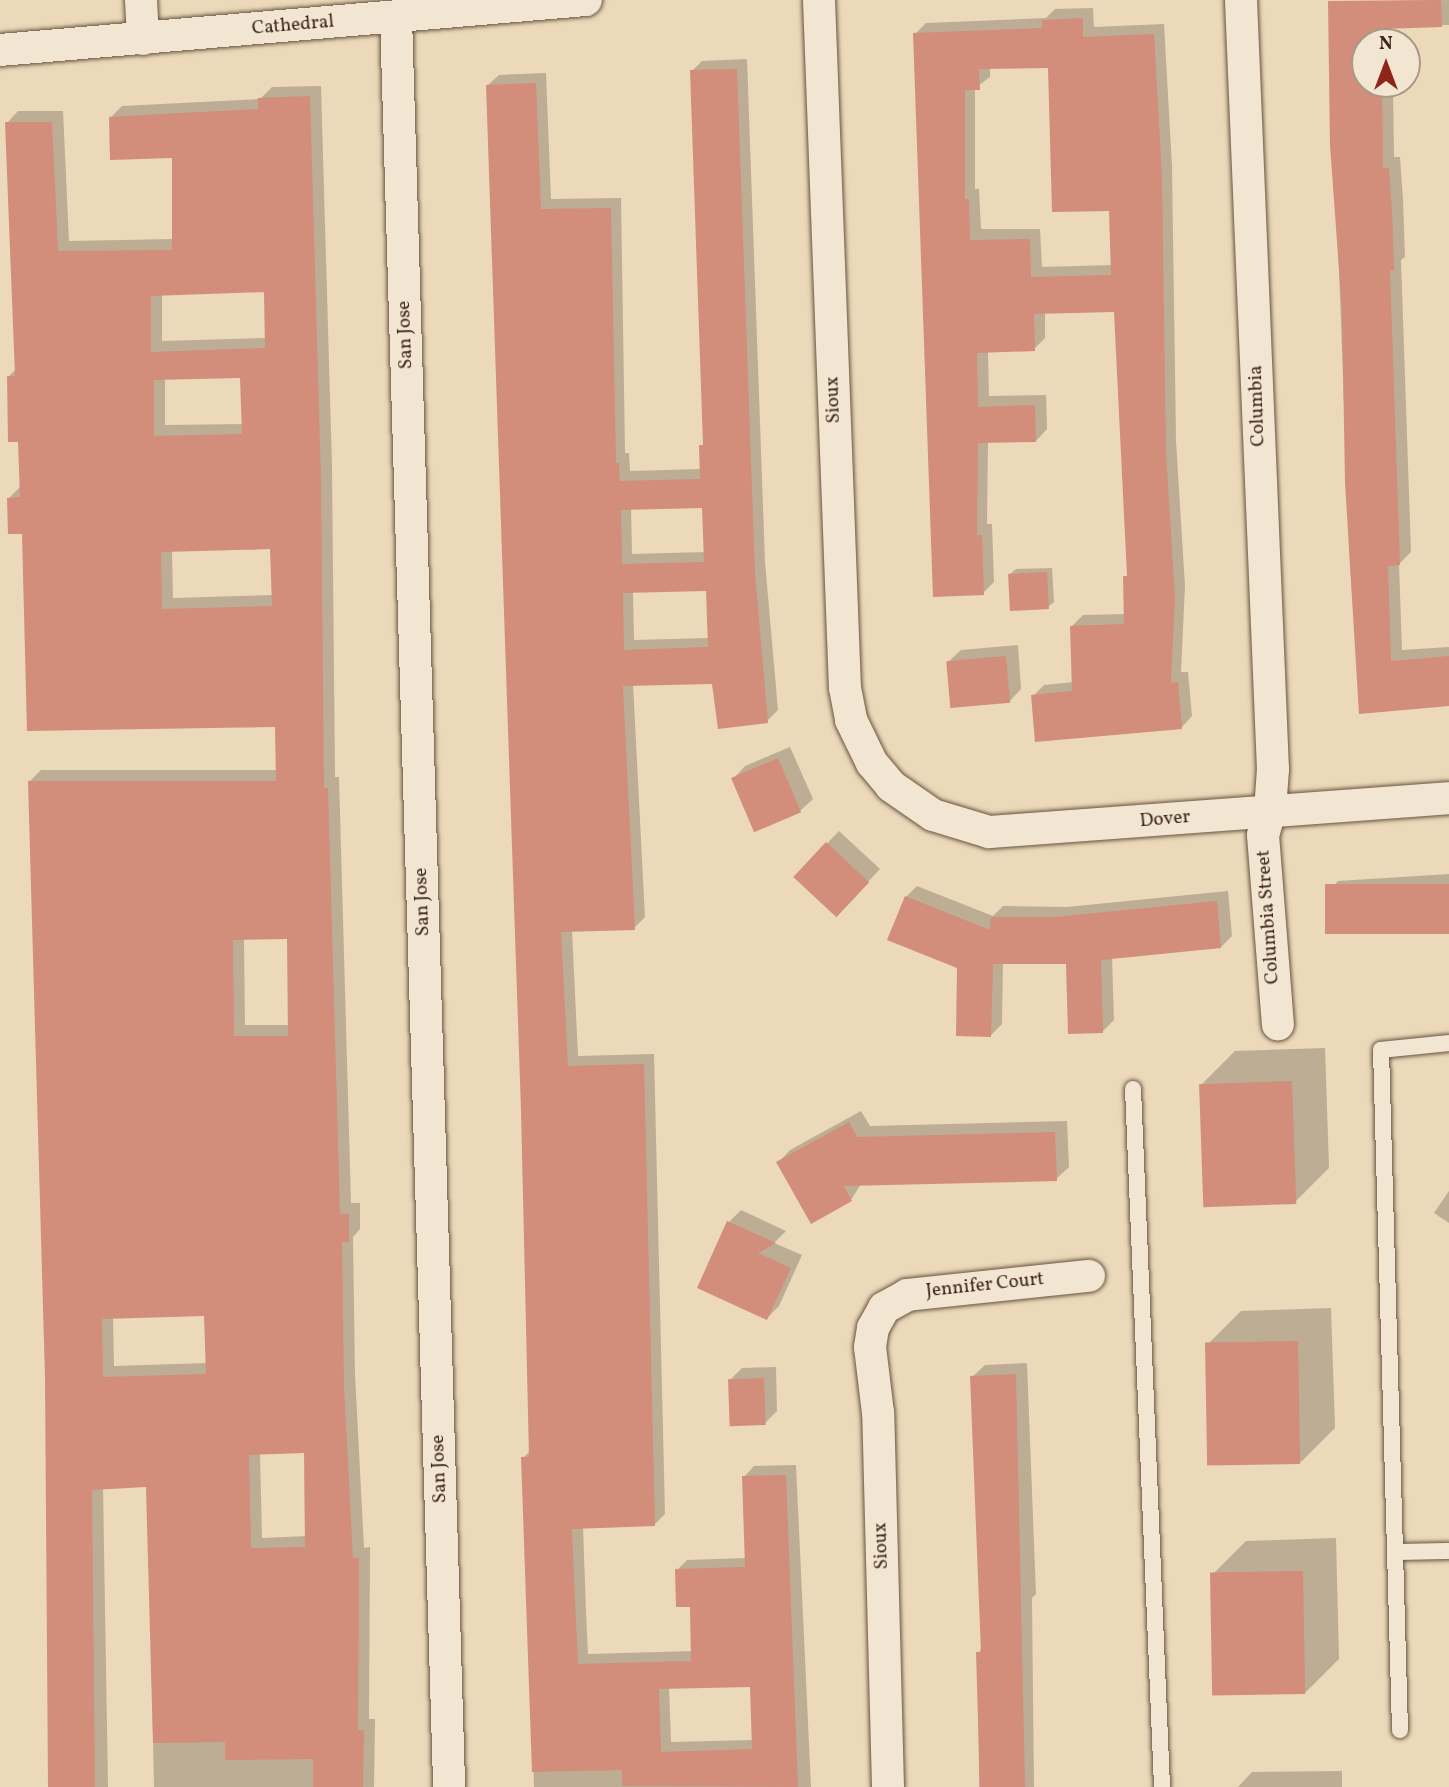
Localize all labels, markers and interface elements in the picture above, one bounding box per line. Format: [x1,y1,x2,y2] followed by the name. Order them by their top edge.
[251,11,335,41] street label: Cathedral
[1351,28,1421,98] north arrow
[1379,31,1393,57] text: N
[393,300,419,370] street label: San Jose
[1245,365,1271,447] street label: Columbia
[822,376,846,424] street label: Sioux
[1139,806,1191,834] street label: Dover
[1253,849,1285,985] street label: Columbia Street
[410,867,436,937] street label: San Jose
[925,1268,1045,1304] street label: Jennifer Court
[427,1434,453,1504] street label: San Jose
[870,1522,894,1570] street label: Sioux

